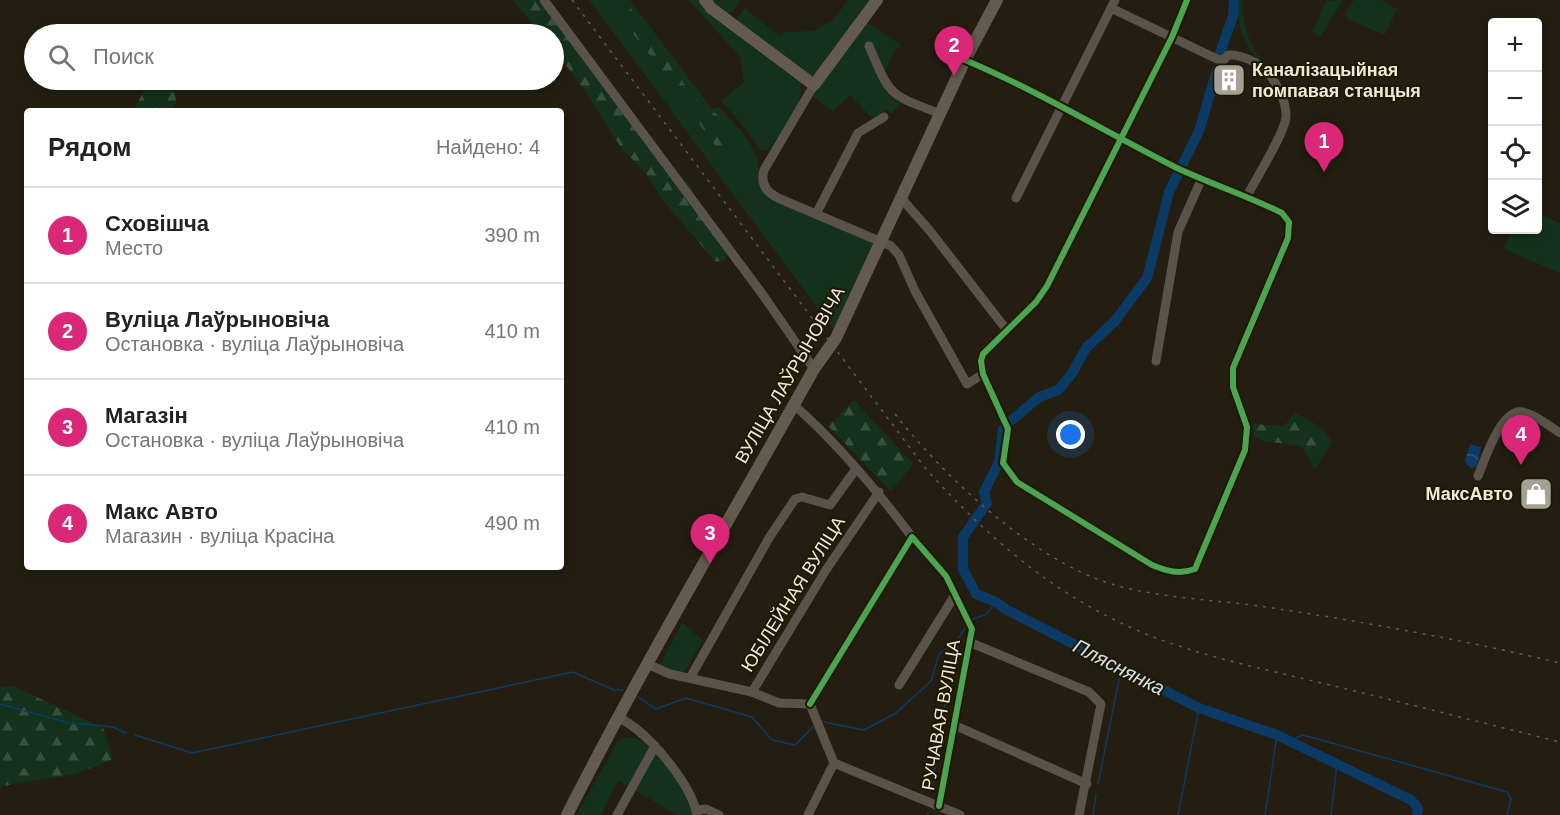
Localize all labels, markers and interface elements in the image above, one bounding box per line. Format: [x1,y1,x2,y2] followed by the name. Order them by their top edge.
[1488,18,1542,234] map controls
[1488,18,1542,72] button: +
[24,24,564,90] search box
[934,26,974,76] pin: 2
[45,41,78,74] icon: search
[93,44,154,69] text: Поиск
[1252,60,1421,101] place label: Каналізацыйная помпавая станцыя
[1211,62,1247,98] building icon: Каналізацыйная помпавая станцыя
[1488,72,1542,126] button: −
[1304,122,1344,172] pin: 1
[1488,126,1542,180] button: locate
[48,132,131,162] text: Рядом
[436,136,540,158] text: Найдено: 4
[1488,180,1542,234] button: layers
[105,211,209,236] text: Сховішча
[62,224,73,246] text: 1
[484,224,540,246] text: 390 m
[105,237,163,259] text: Место
[730,283,849,467] street label: ВУЛІЦА ЛАЎРЫНОВІЧА
[105,307,329,332] text: Вуліца Лаўрыновіча
[62,320,73,342] text: 2
[484,320,540,342] text: 410 m
[105,333,404,355] text: Остановка · вуліца Лаўрыновіча
[105,403,188,428] text: Магазін
[62,416,73,438] text: 3
[484,416,540,438] text: 410 m
[1502,416,1540,465] pin: 4
[1056,420,1085,449] your location
[105,429,404,451] text: Остановка · вуліца Лаўрыновіча
[1518,476,1554,512] shop icon: МаксАвто
[1426,484,1513,504] place label: МаксАвто
[105,499,218,524] text: Макс Авто
[62,512,73,534] text: 4
[484,512,540,534] text: 490 m
[736,512,849,675] street label: ЮБІЛЕЙНАЯ ВУЛІЦА
[690,514,730,564] pin: 3
[105,525,334,547] text: Магазин · вуліца Красіна
[1070,635,1168,699] water label: Пляснянка
[918,638,964,792] street label: РУЧАВАЯ ВУЛІЦА

